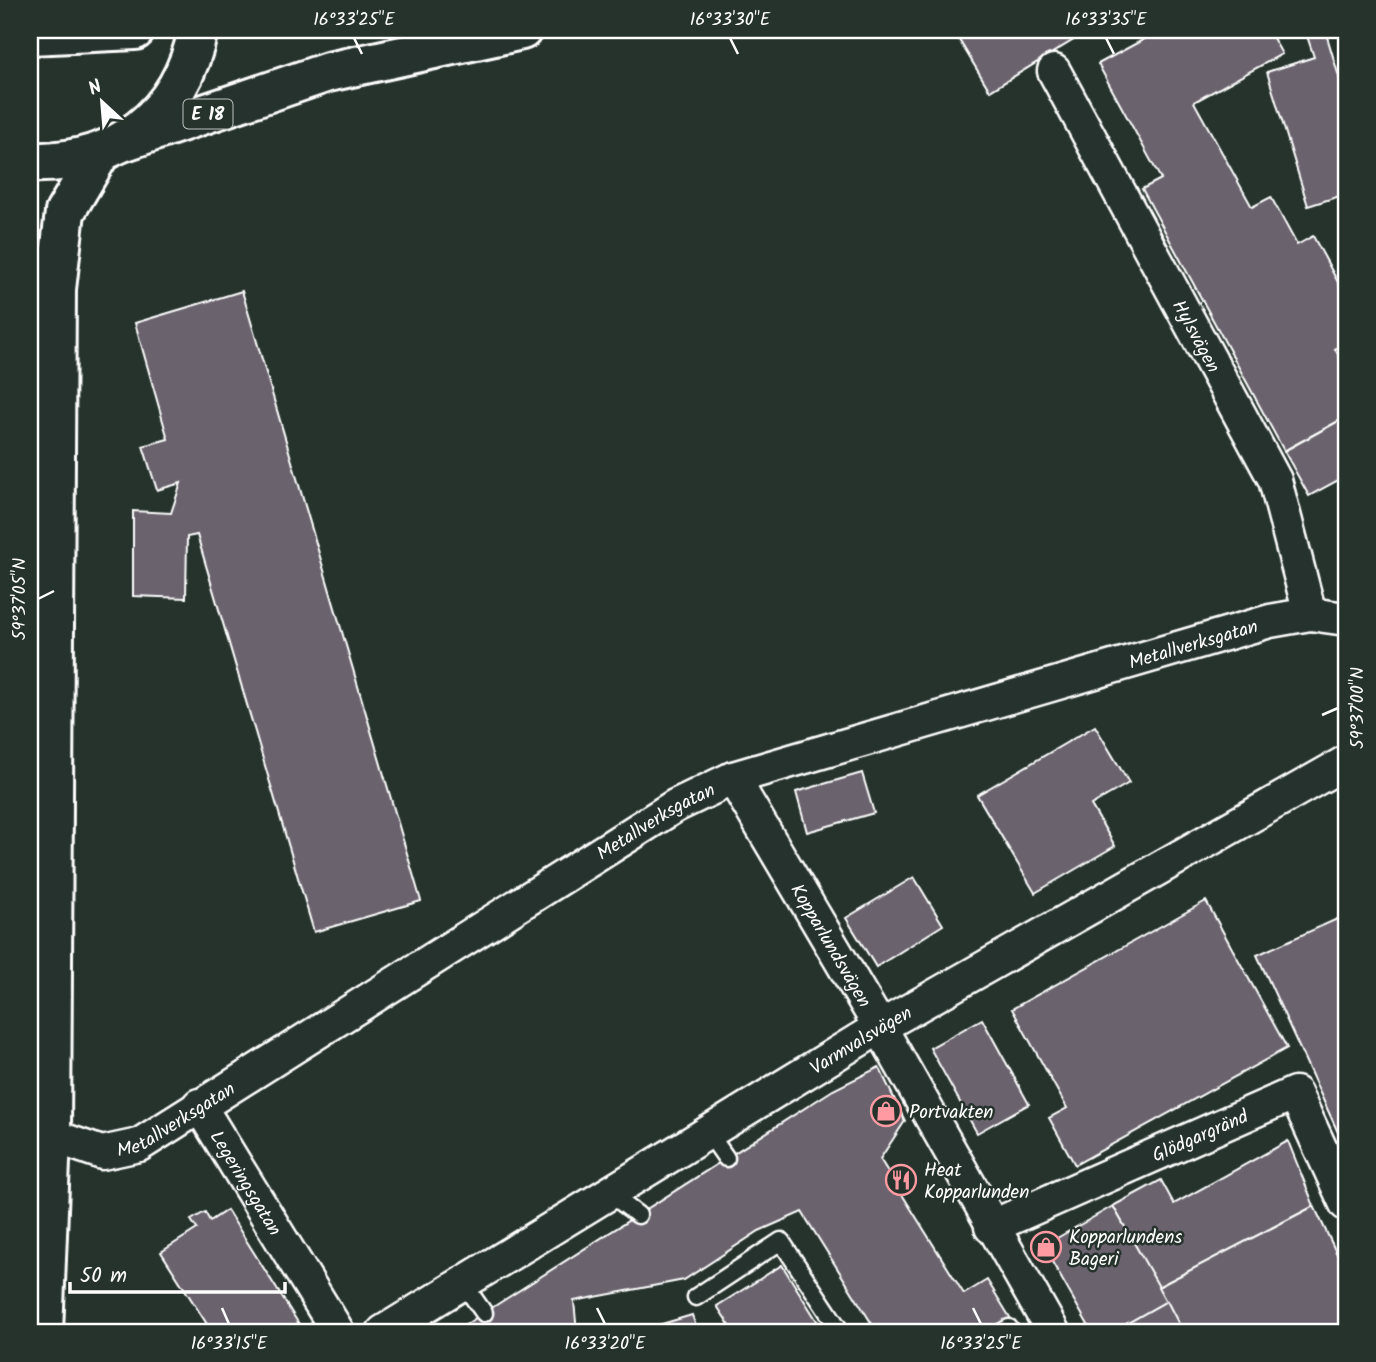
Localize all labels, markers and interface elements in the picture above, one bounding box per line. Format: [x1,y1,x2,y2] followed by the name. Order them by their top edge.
[313,6,395,35] text: 16°33'25"E
[690,6,771,35] text: 16°33'30"E
[1065,6,1147,35] text: 16°33'35"E
[66,66,136,136] north arrow
[83,72,107,105] text: N
[184,100,232,128] road number: E 18
[1163,295,1227,379] street label: Hylsvägen
[6,558,35,640] text: 59°37'05"N
[1125,612,1262,679] street label: Metallverksgatan
[1344,667,1373,749] text: 59°37'00"N
[591,776,721,869] street label: Metallverksgatan
[782,878,878,1014] street label: Kopparlundsvägen
[805,999,918,1084] street label: Varmvalsvägen
[114,1075,242,1166] street label: Metallverksgatan
[869,1094,903,1128] shop icon: Portvakten
[909,1098,993,1128] place label: Portvakten
[1147,1102,1254,1171] street label: Glödgargränd
[201,1125,289,1242] street label: Legeringsgatan
[924,1156,1029,1208] place label: Heat Kopparlunden
[884,1163,918,1197] restaurant icon: Heat Kopparlunden
[1069,1223,1182,1275] place label: Kopparlundens Bageri
[1029,1230,1063,1264] shop icon: Kopparlundens Bageri
[70,1250,285,1294] scale bar
[80,1260,127,1293] text: 50 m
[191,1330,268,1359] text: 16°33'15"E
[565,1330,646,1359] text: 16°33'20"E
[940,1330,1022,1359] text: 16°33'25"E

